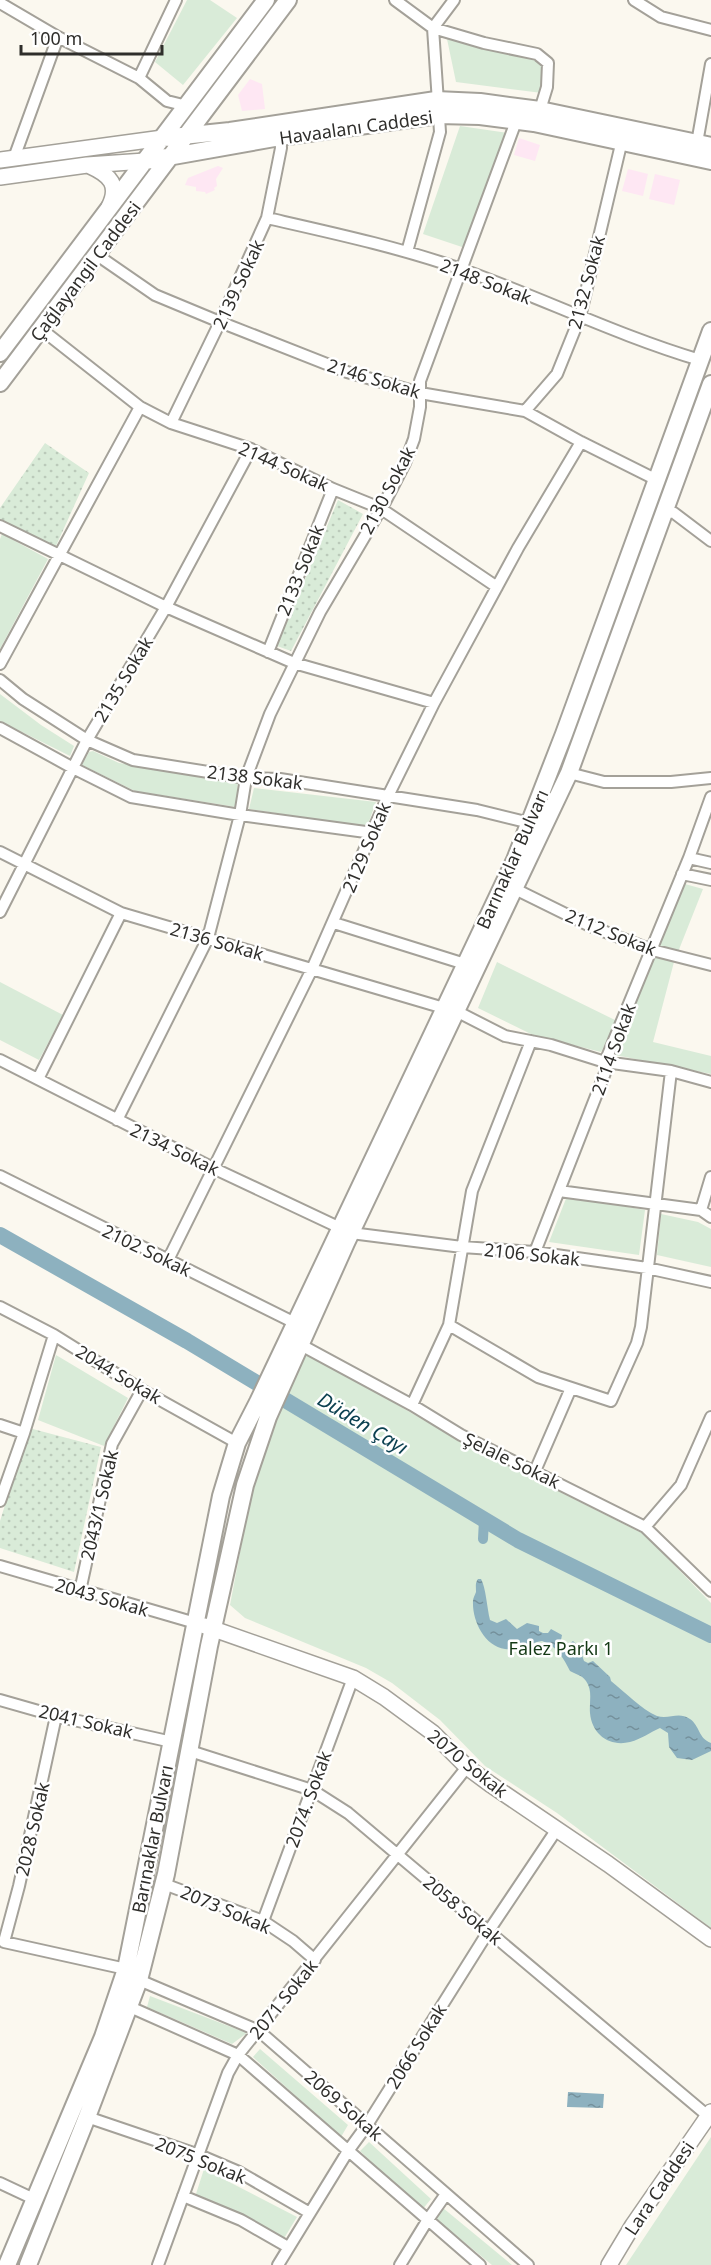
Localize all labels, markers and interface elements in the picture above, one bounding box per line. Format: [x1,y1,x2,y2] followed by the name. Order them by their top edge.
[21,18,162,56] scale bar
[30,26,82,50] text: 100 m
[278,104,434,150] street label: Havaalanı Caddesi
[24,196,146,346] street label: Çağlayangil Caddesi
[562,232,610,331] street label: 2132 Sokak
[207,235,269,333] street label: 2139 Sokak
[437,253,535,310] street label: 2148 Sokak
[325,352,424,404] street label: 2146 Sokak
[235,436,333,497] street label: 2144 Sokak
[354,442,420,538] street label: 2130 Sokak
[271,521,329,619] street label: 2133 Sokak
[88,631,158,726] street label: 2135 Sokak
[206,759,304,795] street label: 2138 Sokak
[470,785,554,933] street label: Barınaklar Bulvarı
[336,798,396,896] street label: 2129 Sokak
[562,903,660,961] street label: 2112 Sokak
[168,916,267,966] street label: 2136 Sokak
[585,999,641,1098] street label: 2114 Sokak
[127,1117,224,1181] street label: 2134 Sokak
[99,1218,196,1282] street label: 2102 Sokak
[483,1237,581,1271] street label: 2106 Sokak
[72,1339,167,1409] street label: 2044 Sokak
[313,1385,413,1461] water label: Düden Çayı
[460,1426,564,1494] street label: Şelale Sokak
[75,1447,123,1563] street label: 2043/1 Sokak
[53,1572,152,1622] street label: 2043 Sokak
[509,1636,613,1660] park label: Falez Parkı 1
[37,1699,136,1744] street label: 2041 Sokak
[423,1723,513,1803] street label: 2070 Sokak
[279,1747,337,1850] street label: 2074. Sokak
[126,1763,178,1915] street label: Barınaklar Bulvarı
[10,1779,55,1878] street label: 2028 Sokak
[419,1870,508,1950] street label: 2058 Sokak
[177,1879,275,1939] street label: 2073 Sokak
[243,1954,323,2044] street label: 2071 Sokak
[380,1999,452,2093] street label: 2066 Sokak
[300,2064,388,2146] street label: 2069 Sokak
[152,2131,250,2189] street label: 2075 Sokak
[619,2136,699,2240] street label: Lara Caddesi

